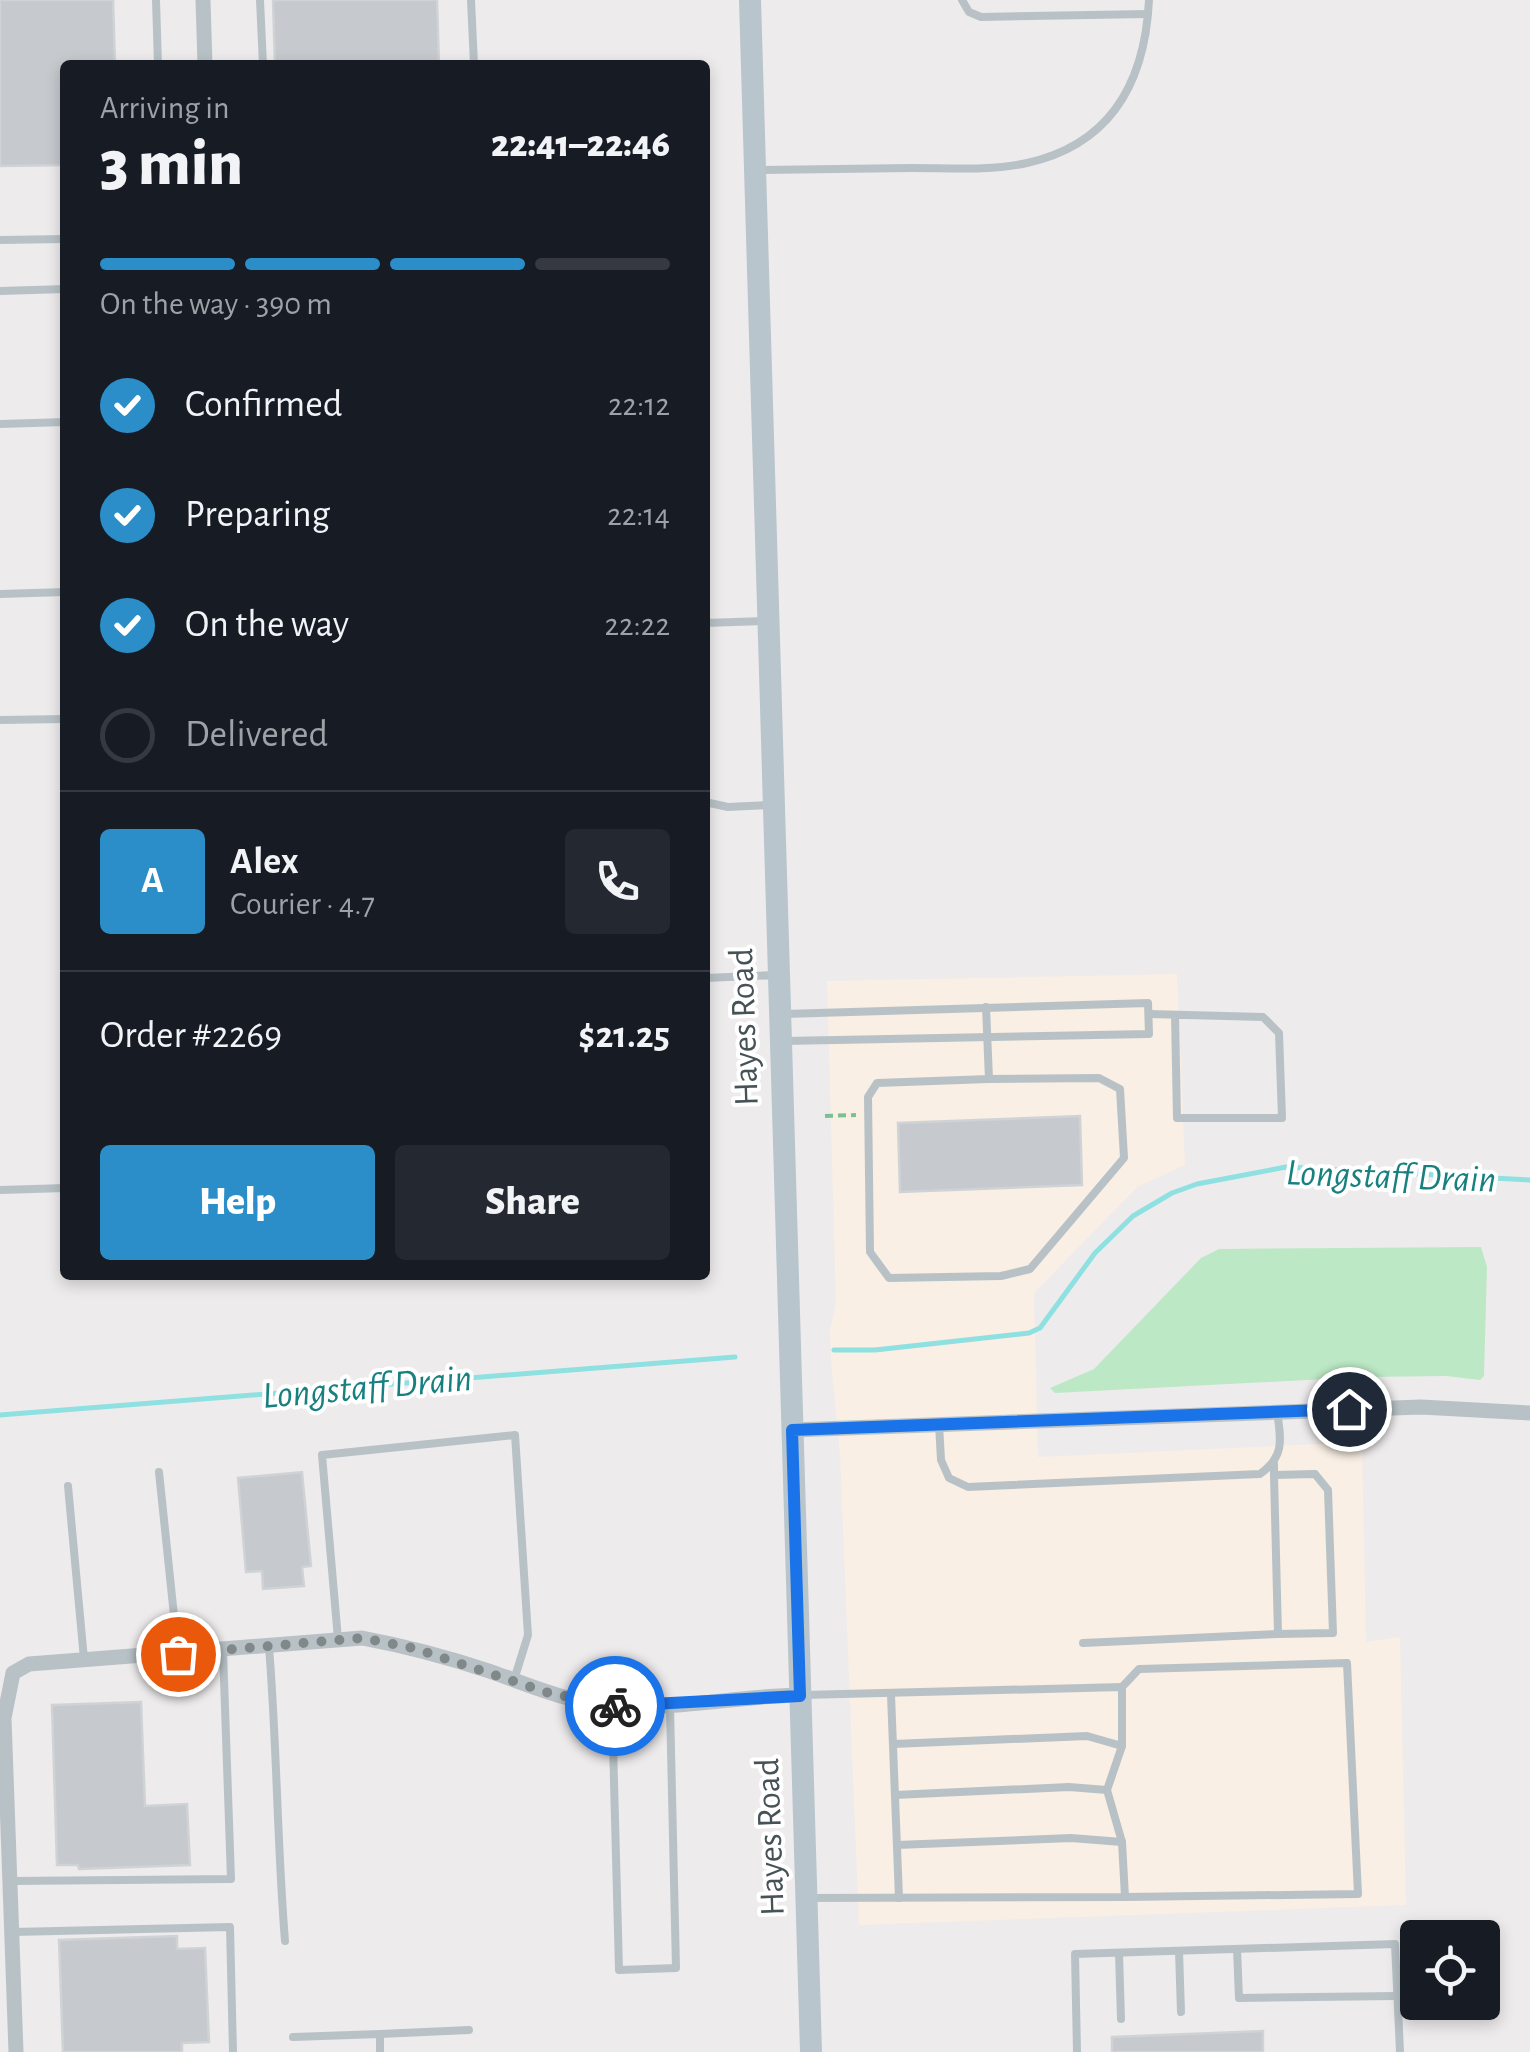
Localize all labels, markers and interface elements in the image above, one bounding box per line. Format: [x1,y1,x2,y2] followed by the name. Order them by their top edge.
[100,92,229,124] text: Arriving in
[491,126,670,164] text: 22:41–22:46
[100,132,243,197] text: 3 min
[100,288,332,320] text: On the way · 390 m
[100,378,155,433] icon: check
[185,386,342,424] text: Confirmed
[608,389,670,421] text: 22:12
[100,488,155,543] icon: check
[185,496,330,534] text: Preparing
[607,499,670,531] text: 22:14
[100,598,155,653] icon: check
[185,606,349,644] text: On the way
[604,609,670,641] text: 22:22
[185,716,328,754] text: Delivered
[565,829,670,934] button: phone
[230,843,299,881] text: Alex
[141,862,164,900] text: A
[230,888,375,920] text: Courier · 4.7
[724,947,765,1106] street label: Hayes Road
[100,1017,282,1055] text: Order #2269
[578,1017,670,1055] text: $21.25
[100,1145,375,1260] button: Help
[395,1145,670,1260] button: Share
[1285,1154,1497,1200] water label: Longstaff Drain
[261,1360,474,1416] water label: Longstaff Drain
[1307,1367,1392,1452] pin
[1322,1382,1377,1437] icon: home
[136,1612,221,1697] pin
[151,1627,206,1682] icon: bag
[565,1656,665,1756] courier
[588,1679,643,1734] icon: bike
[750,1757,791,1916] street label: Hayes Road
[1400,1920,1500,2020] map controls
[1400,1920,1500,2020] button: locate

